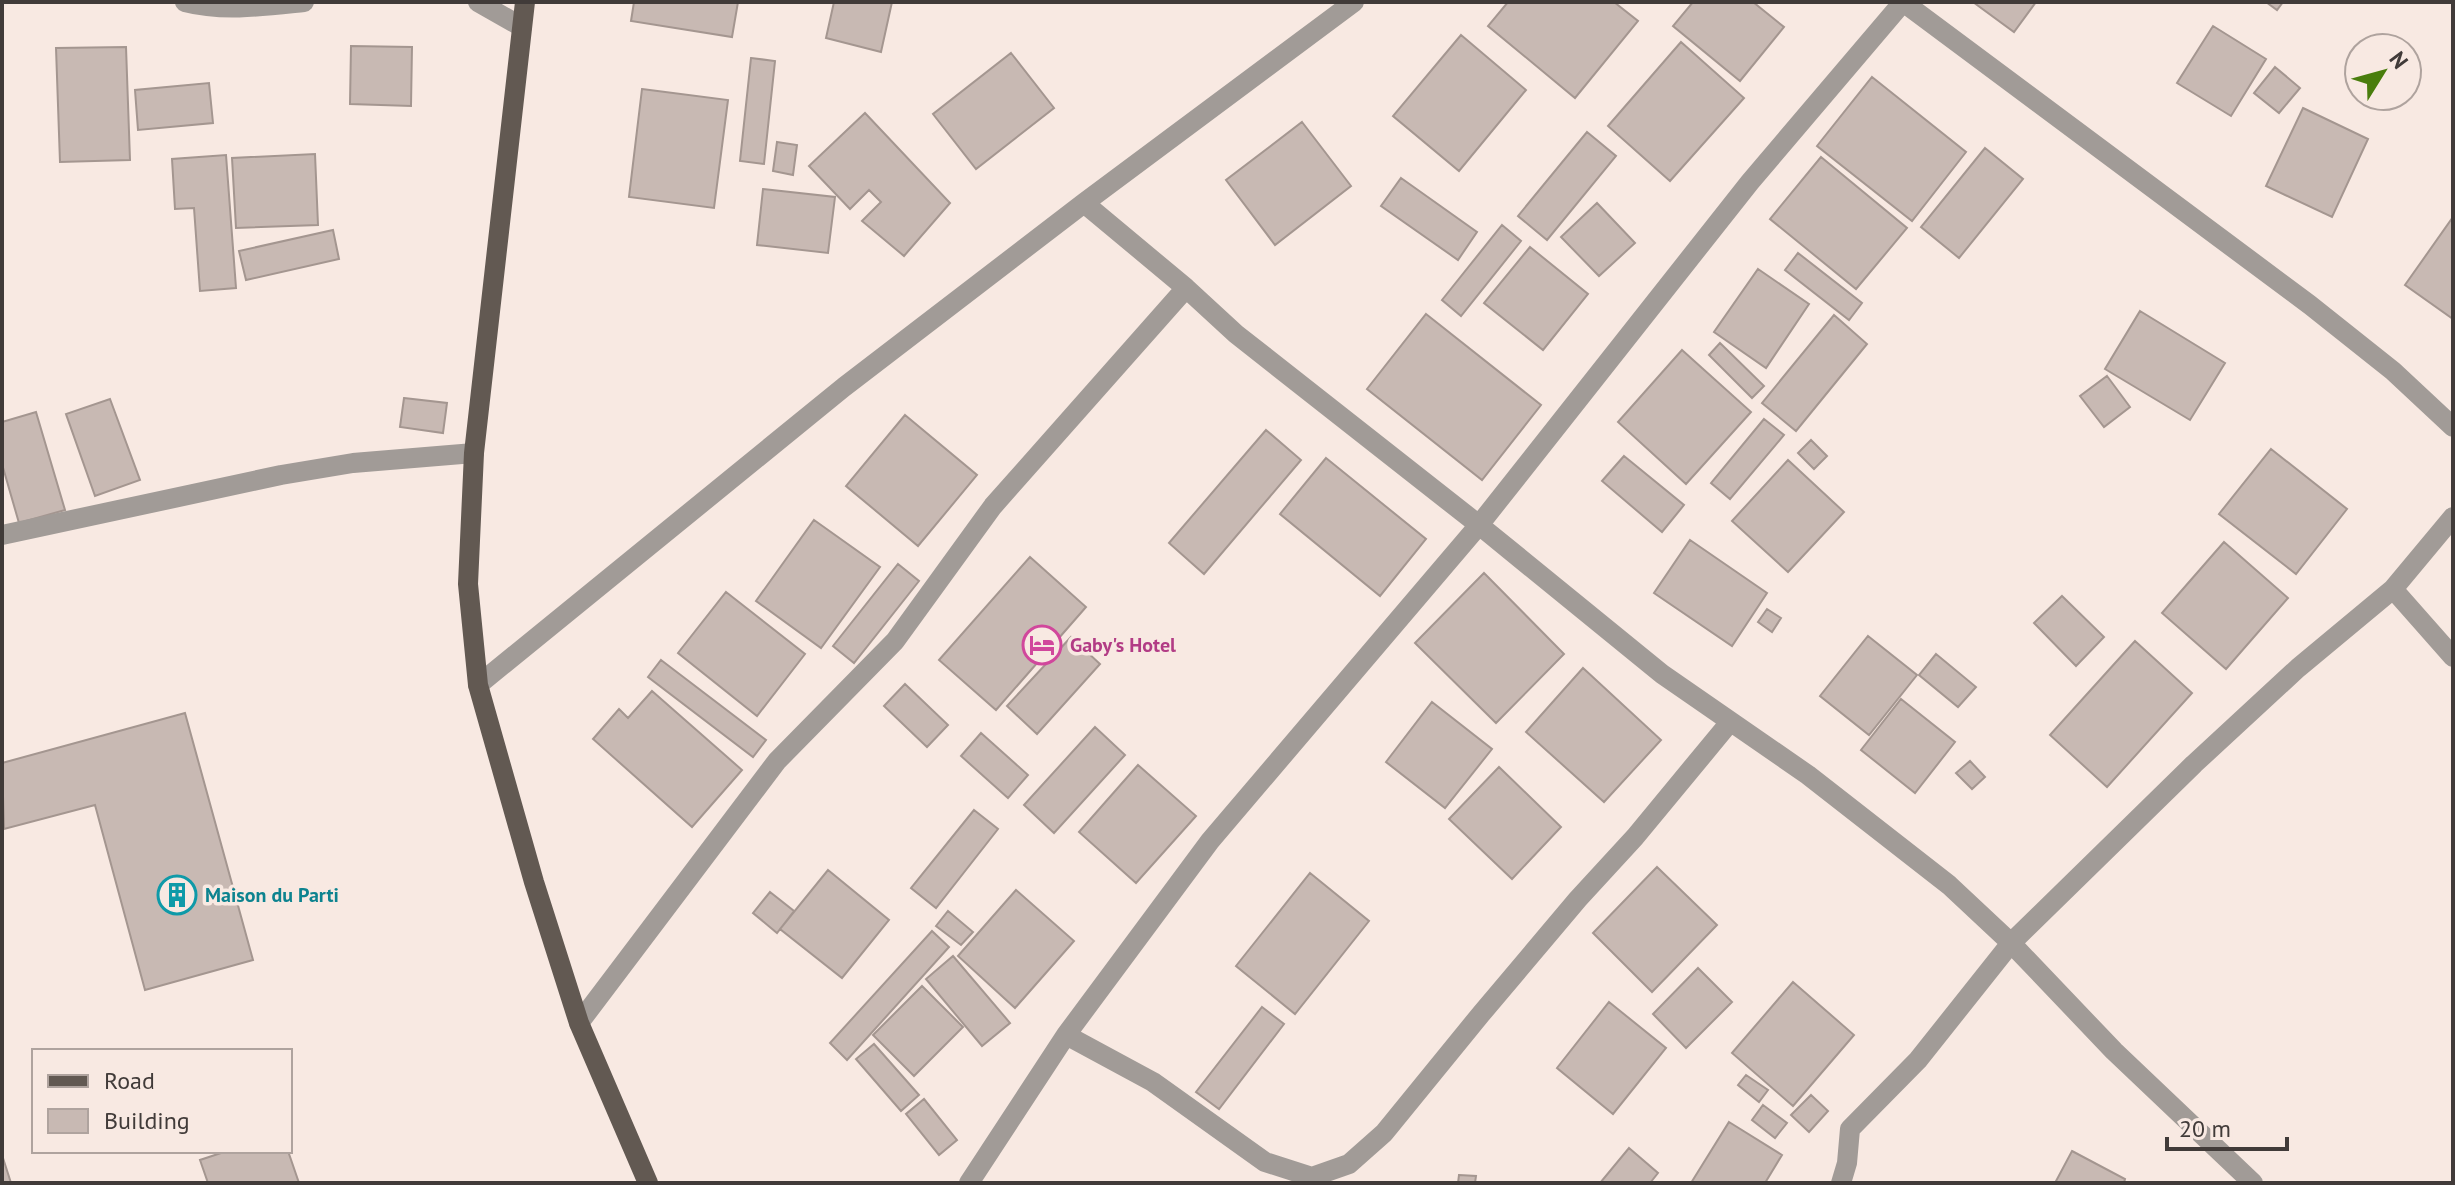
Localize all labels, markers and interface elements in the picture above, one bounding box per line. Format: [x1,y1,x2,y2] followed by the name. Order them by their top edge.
[2343,32,2423,112] north arrow
[2383,46,2415,74] text: N
[1021,624,1063,666] hotel icon: Gaby's Hotel
[1070,632,1176,658] place label: Gaby's Hotel
[156,874,198,916] building icon: Maison du Parti
[205,882,339,908] place label: Maison du Parti
[32,1049,292,1153] legend
[104,1065,155,1096] text: Road
[2167,1101,2287,1151] scale bar
[104,1105,190,1136] text: Building
[2179,1113,2231,1144] text: 20 m

